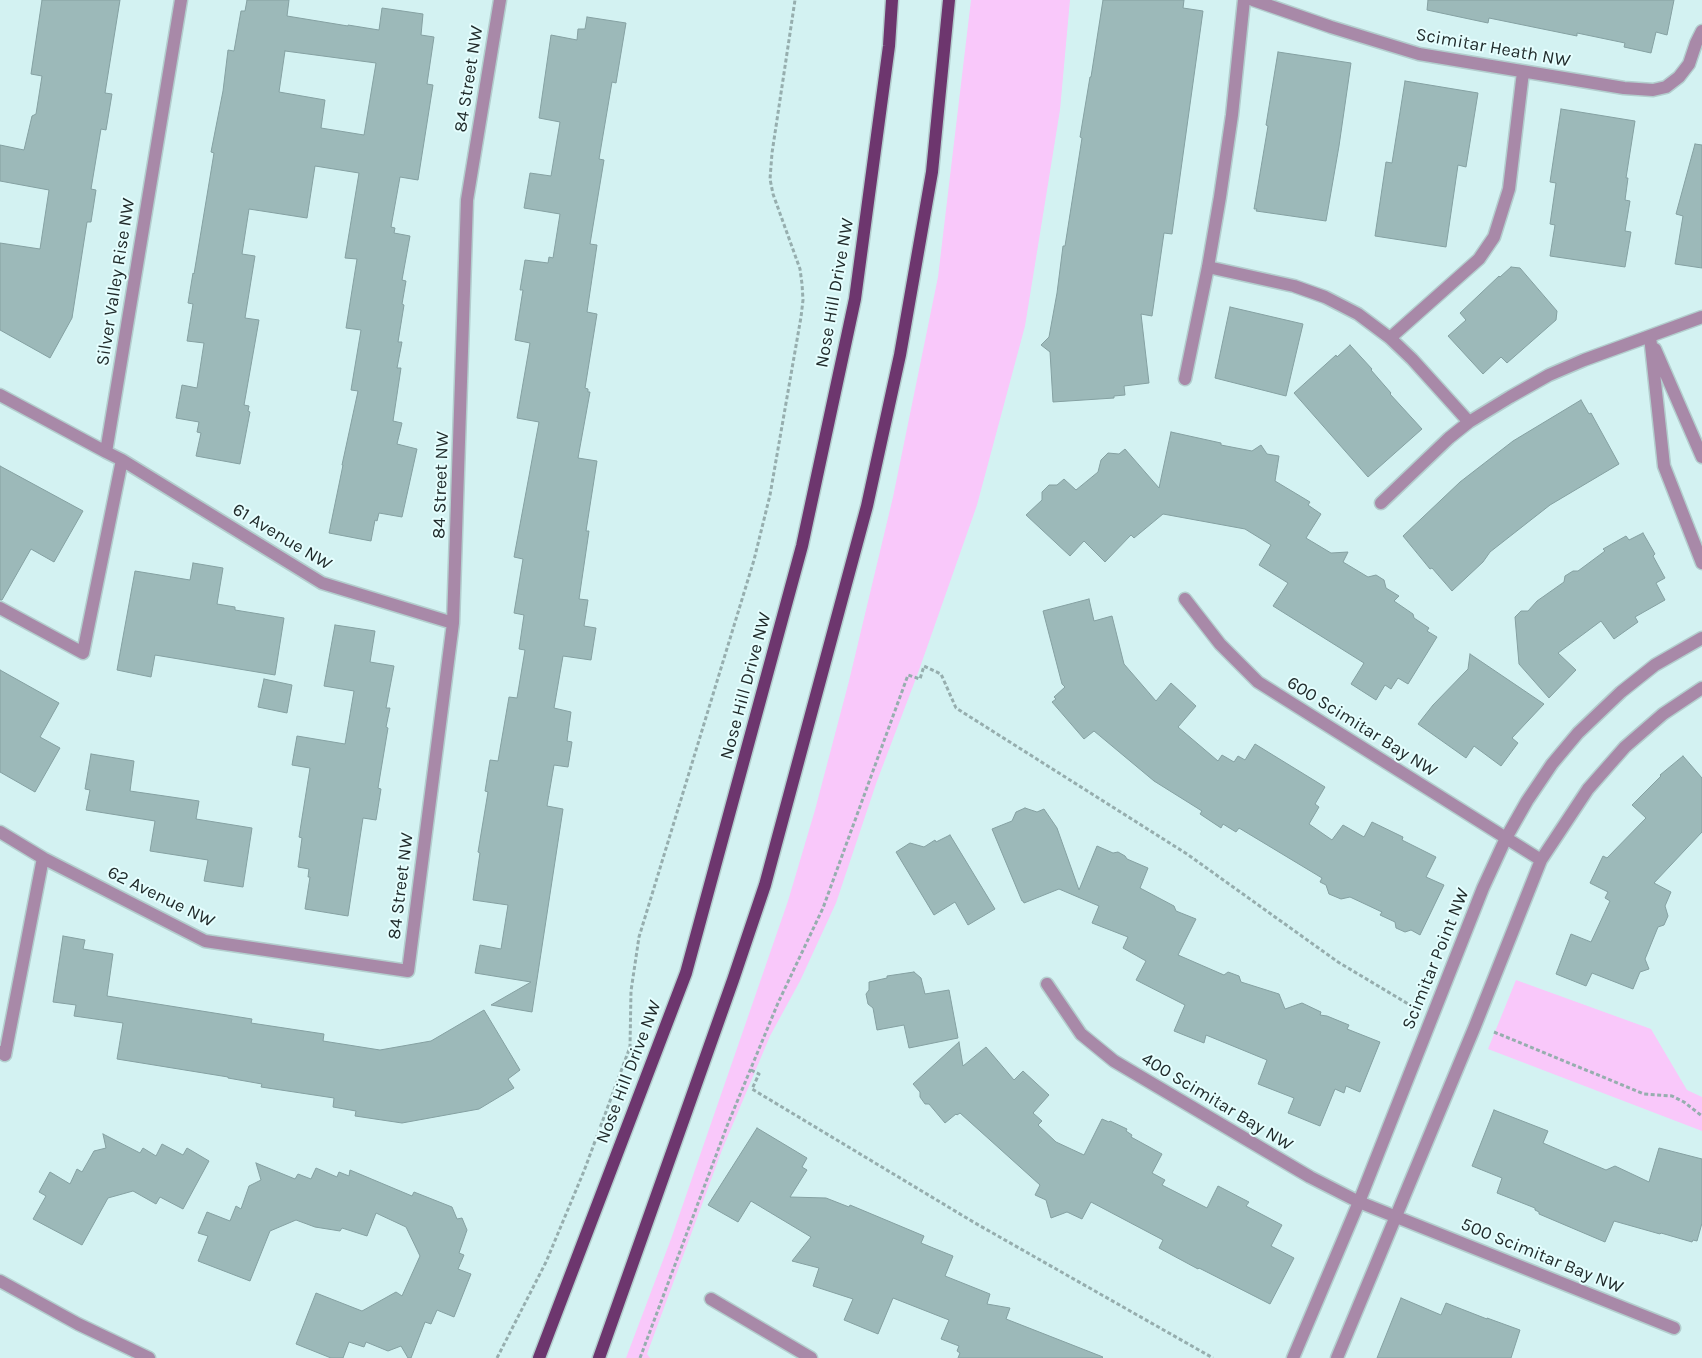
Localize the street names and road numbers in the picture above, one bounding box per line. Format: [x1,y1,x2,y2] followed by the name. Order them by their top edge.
[450,24,488,134] street label: 84 Street NW
[1414,24,1572,72] street label: Scimitar Heath NW
[92,197,140,367] street label: Silver Valley Rise NW
[811,216,859,370] street label: Nose Hill Drive NW
[428,431,454,539] street label: 84 Street NW
[228,499,336,575] street label: 61 Avenue NW
[716,610,776,762] street label: Nose Hill Drive NW
[1283,672,1441,782] street label: 600 Scimitar Bay NW
[384,831,418,941] street label: 84 Street NW
[104,862,218,932] street label: 62 Avenue NW
[1398,885,1474,1033] street label: Scimitar Point NW
[592,997,666,1147] street label: Nose Hill Drive NW
[1137,1048,1297,1156] street label: 400 Scimitar Bay NW
[1458,1214,1626,1298] street label: 500 Scimitar Bay NW

